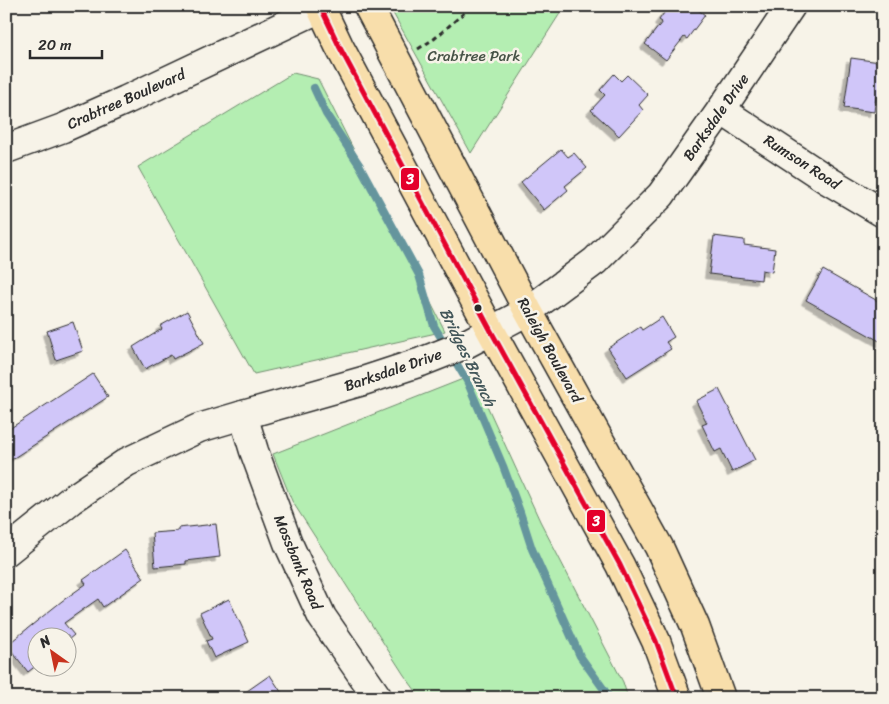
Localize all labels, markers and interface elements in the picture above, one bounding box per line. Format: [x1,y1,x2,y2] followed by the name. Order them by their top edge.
[30,28,102,60] scale bar
[38,32,72,58] text: 20 m
[428,43,520,69] park label: Crabtree Park
[63,61,190,137] street label: Crabtree Boulevard
[676,68,756,166] street label: Barksdale Drive
[758,127,847,197] street label: Rumson Road
[400,167,420,191] line badge: 3
[405,167,414,192] text: 3
[510,292,590,409] street label: Raleigh Boulevard
[431,303,505,413] water label: Bridges Branch
[473,303,483,313] unlabelled marker
[341,341,446,399] street label: Barksdale Drive
[586,509,606,533] line badge: 3
[591,509,600,534] text: 3
[266,510,330,615] street label: Mossbank Road
[28,626,78,676] north arrow
[33,628,56,655] text: N

